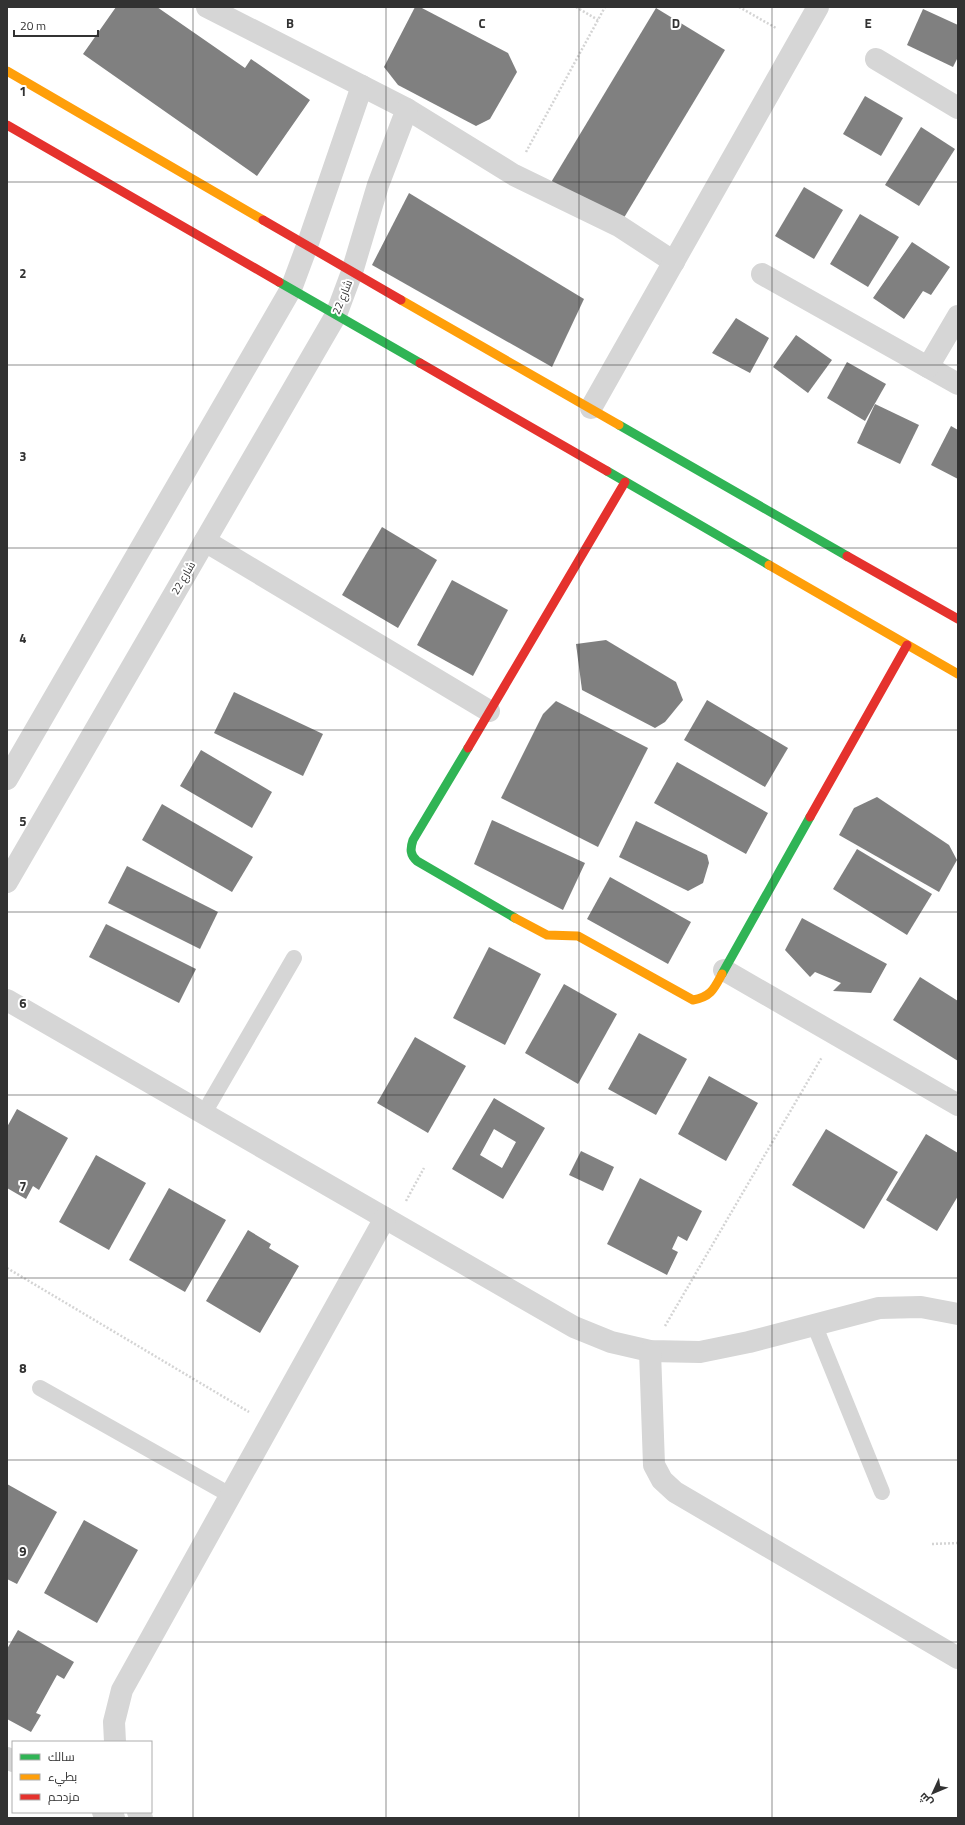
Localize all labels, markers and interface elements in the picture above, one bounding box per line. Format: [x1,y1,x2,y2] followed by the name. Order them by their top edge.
[14,12,98,38] scale bar
[286,13,294,33] text: B
[478,13,486,33] text: C
[672,13,680,33] text: D
[864,13,872,33] text: E
[20,16,46,35] text: 20 m
[19,81,27,101] text: 1
[19,263,27,283] text: 2
[328,277,356,317] street label: شارع 22
[19,446,27,466] text: 3
[167,558,199,598] street label: شارع 22
[19,628,27,648] text: 4
[19,811,27,831] text: 5
[19,993,27,1013] text: 6
[19,1176,27,1196] text: 7
[19,1358,27,1378] text: 8
[19,1541,27,1561] text: 9
[12,1741,152,1813] legend
[48,1747,75,1766] text: سالك
[48,1767,77,1787] text: بطيء
[913,1773,953,1813] north arrow
[48,1787,80,1806] text: مزدحم
[915,1789,936,1811] text: ش

